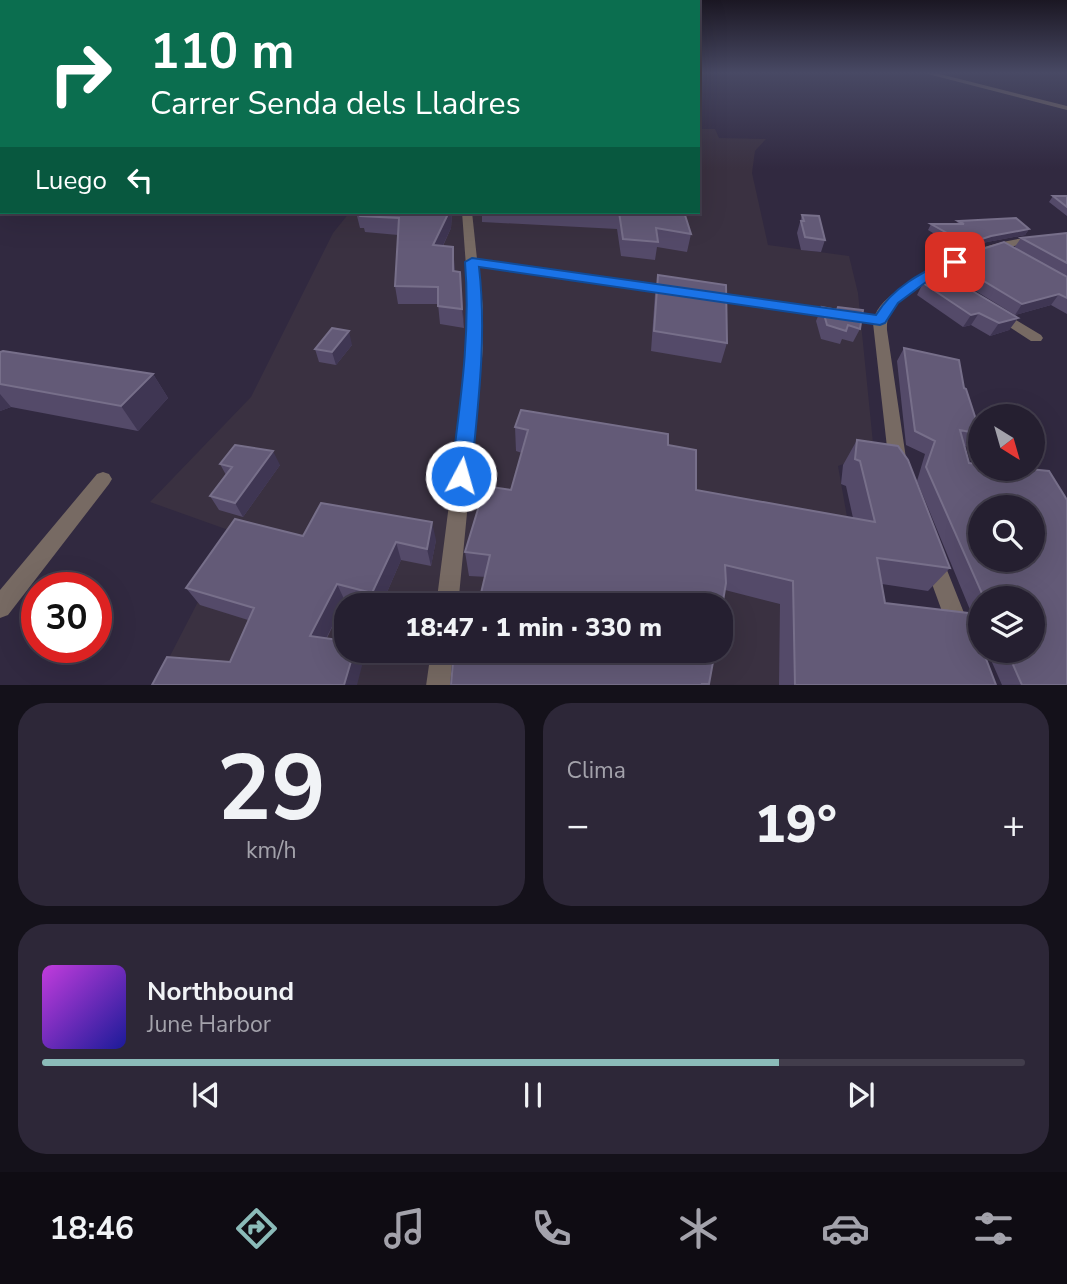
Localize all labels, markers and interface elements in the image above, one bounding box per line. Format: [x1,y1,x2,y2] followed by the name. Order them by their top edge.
[150,18,294,85] text: 110 m
[35,28,126,119] icon: right
[150,82,521,125] text: Carrer Senda dels Lladres
[121,161,159,199] icon: left
[35,163,107,198] text: Luego
[925,232,985,292] pin
[936,243,974,281] icon: arrive
[968,404,1045,481] north arrow
[968,404,1045,663] map controls
[424,439,498,513] position arrow
[968,495,1045,572] button: search
[21,572,112,663] speed limit sign: 30
[968,586,1045,663] button: layers
[405,610,662,645] text: 18:47 · 1 min · 330 m
[217,727,326,851] text: 29
[567,755,626,786] text: Clima
[755,789,837,860] text: 19°
[567,800,589,851] text: −
[1002,800,1025,851] text: +
[246,835,297,866] text: km/h
[147,974,294,1009] text: Northbound
[147,1009,271,1040] text: June Harbor
[187,1076,225,1114] icon: previous
[514,1076,552,1114] icon: pause
[842,1076,880,1114] icon: next
[232,1204,281,1253] icon: directions
[380,1204,429,1253] icon: music
[527,1204,576,1253] icon: phone
[674,1204,723,1253] icon: climate
[821,1204,870,1253] icon: car
[969,1204,1018,1253] icon: filters
[49,1207,134,1250] text: 18:46

